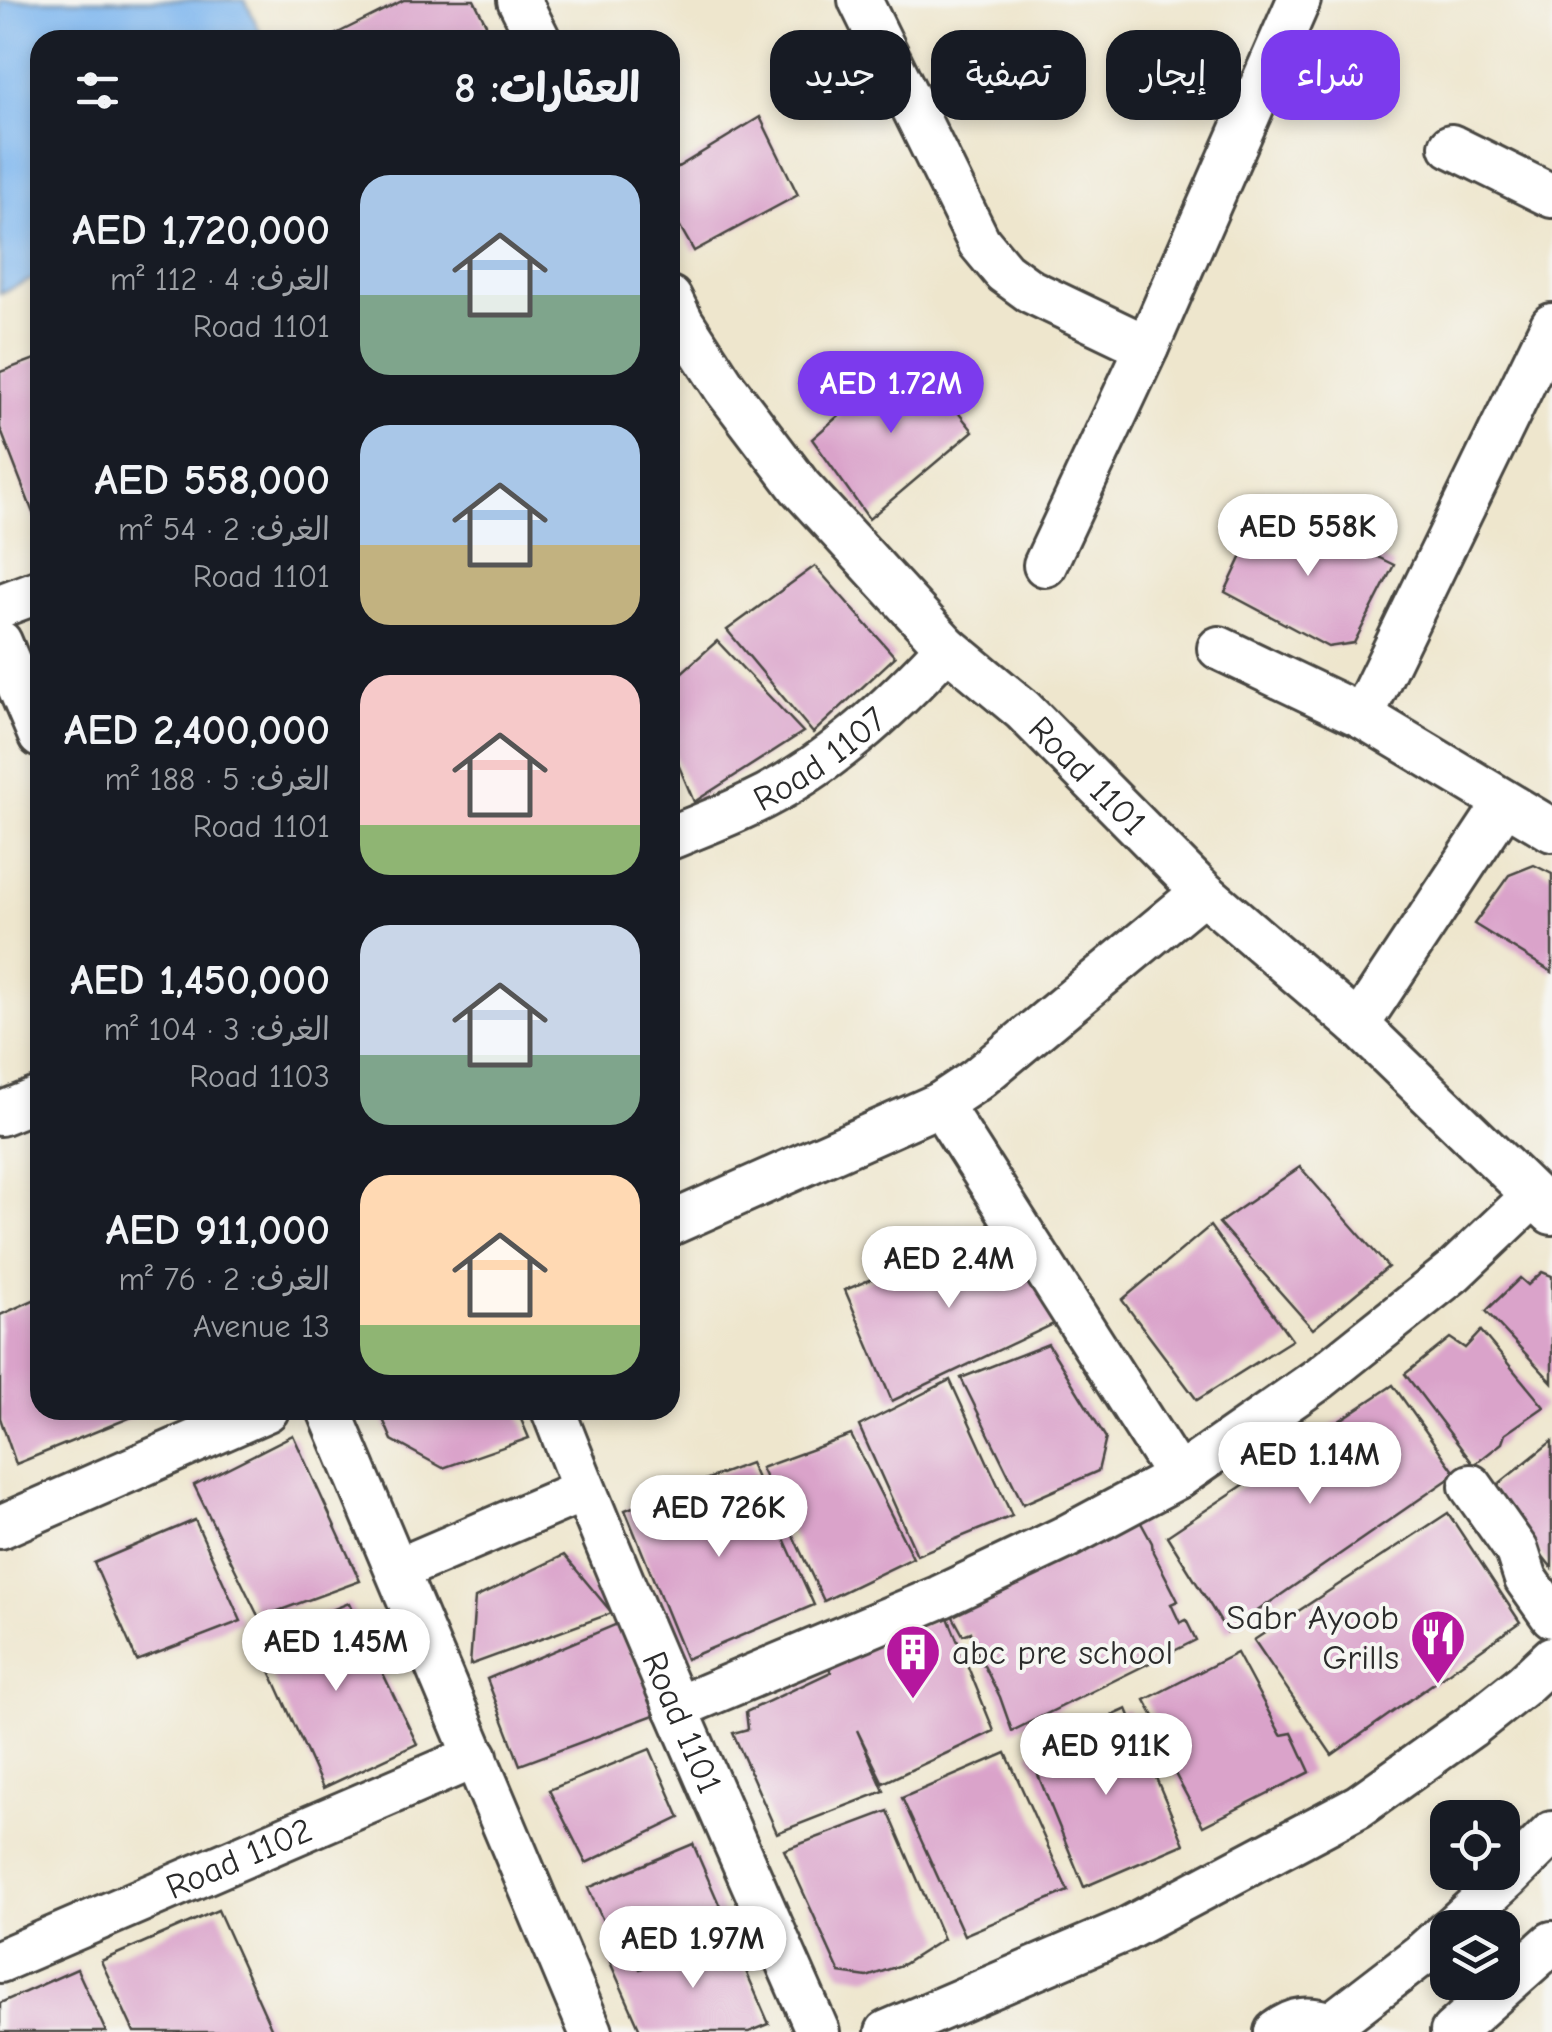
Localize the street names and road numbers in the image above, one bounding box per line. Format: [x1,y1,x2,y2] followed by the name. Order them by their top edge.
[747,699,895,820] street label: Road 1107
[1020,708,1155,844] street label: Road 1101
[633,1645,731,1800] street label: Road 1101
[160,1809,318,1908] street label: Road 1102

